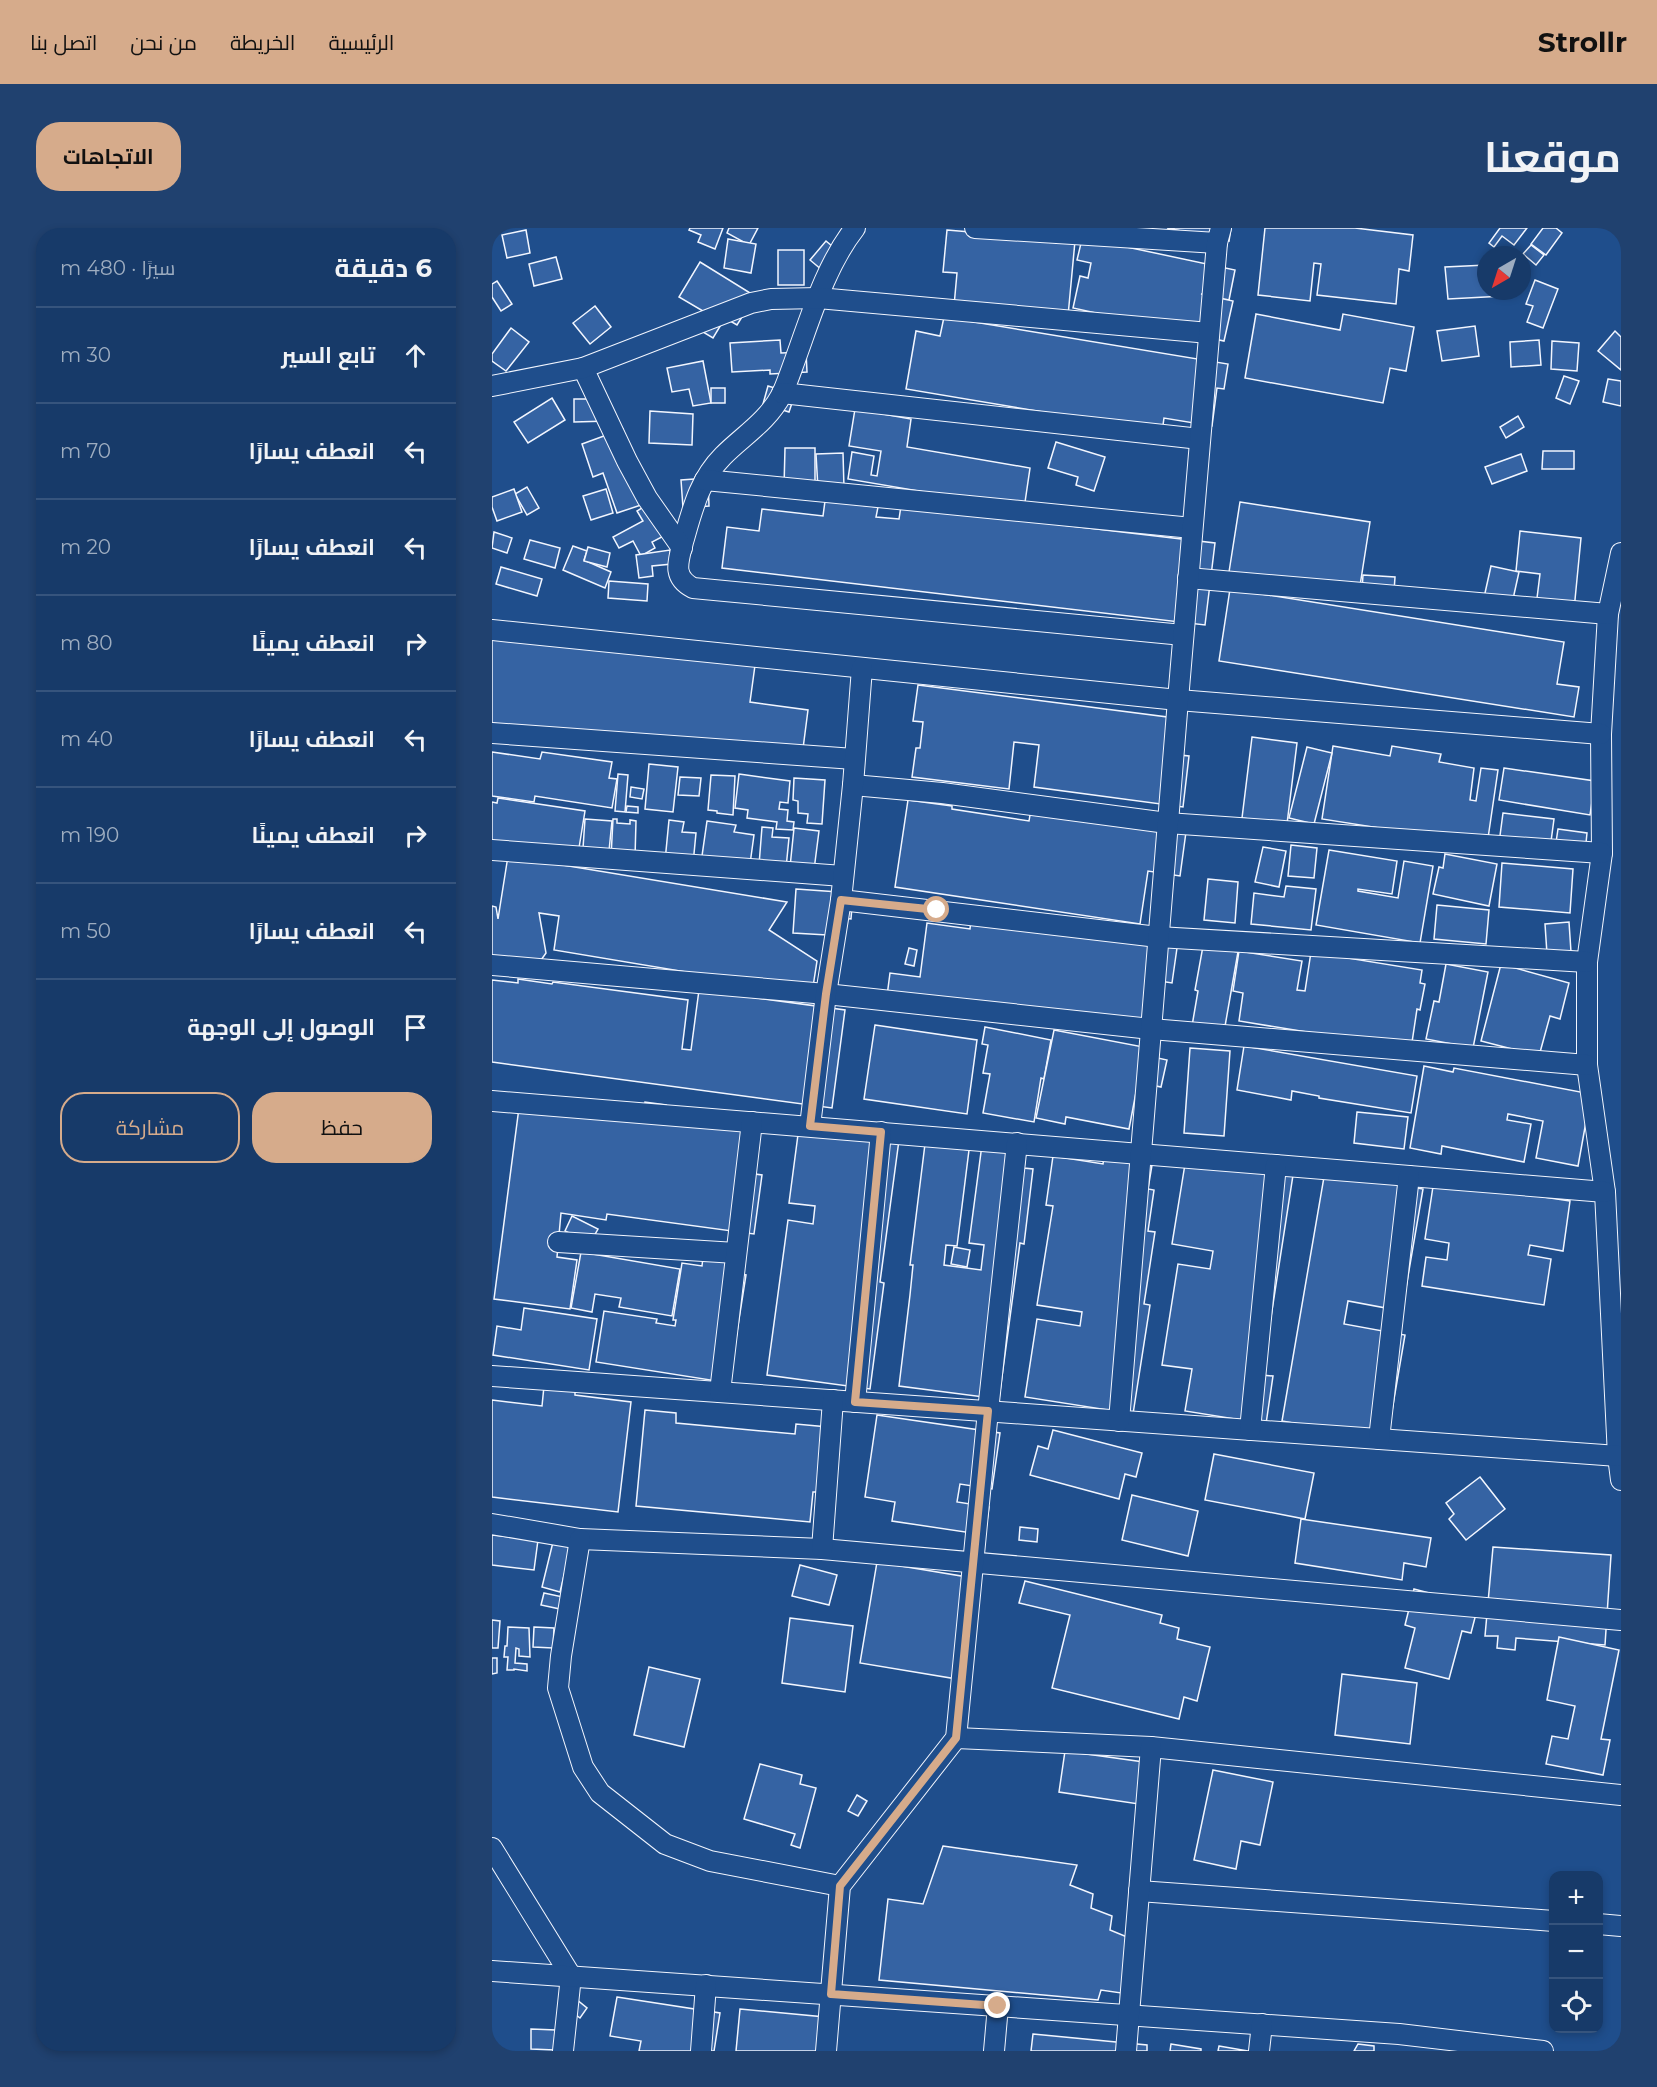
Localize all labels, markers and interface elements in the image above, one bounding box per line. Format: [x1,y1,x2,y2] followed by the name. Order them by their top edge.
[1538,25,1627,59] text: Strollr
[30,30,97,55] text: اتصل بنا
[130,30,197,55] text: من نحن
[230,30,296,55] text: الخريطة
[329,30,394,55] text: الرئيسية
[36,122,181,191] button: الاتجاهات
[1484,131,1621,183] text: موقعنا
[1477,246,1531,300] north arrow
[335,252,432,284] text: 6 دقيقة
[60,256,175,280] text: سيرًا · 480 m
[399,339,432,372] icon: ahead
[281,342,375,369] text: تابع السير
[60,343,111,367] text: 30 m
[399,435,432,468] icon: left
[249,438,375,465] text: انعطف يسارًا
[60,439,111,463] text: 70 m
[399,531,432,564] icon: left
[249,534,375,561] text: انعطف يسارًا
[60,535,111,559] text: 20 m
[399,627,432,660] icon: right
[251,630,375,657] text: انعطف يمينًا
[60,631,112,655] text: 80 m
[399,723,432,756] icon: left
[249,726,375,753] text: انعطف يسارًا
[60,727,113,751] text: 40 m
[399,819,432,852] icon: right
[251,822,375,849] text: انعطف يمينًا
[60,823,119,847] text: 190 m
[923,896,949,922] route start
[399,915,432,948] icon: left
[249,918,375,945] text: انعطف يسارًا
[60,919,111,943] text: 50 m
[399,1011,432,1044] icon: arrive
[187,1014,375,1041] text: الوصول إلى الوجهة
[60,1092,240,1163] button: مشاركة
[252,1092,432,1163] button: حفظ
[1549,1871,1603,2033] map controls
[1549,1871,1603,1925] button: +
[1549,1925,1603,1979] button: −
[1549,1979,1603,2033] button: locate
[984,1992,1010,2018] route end

